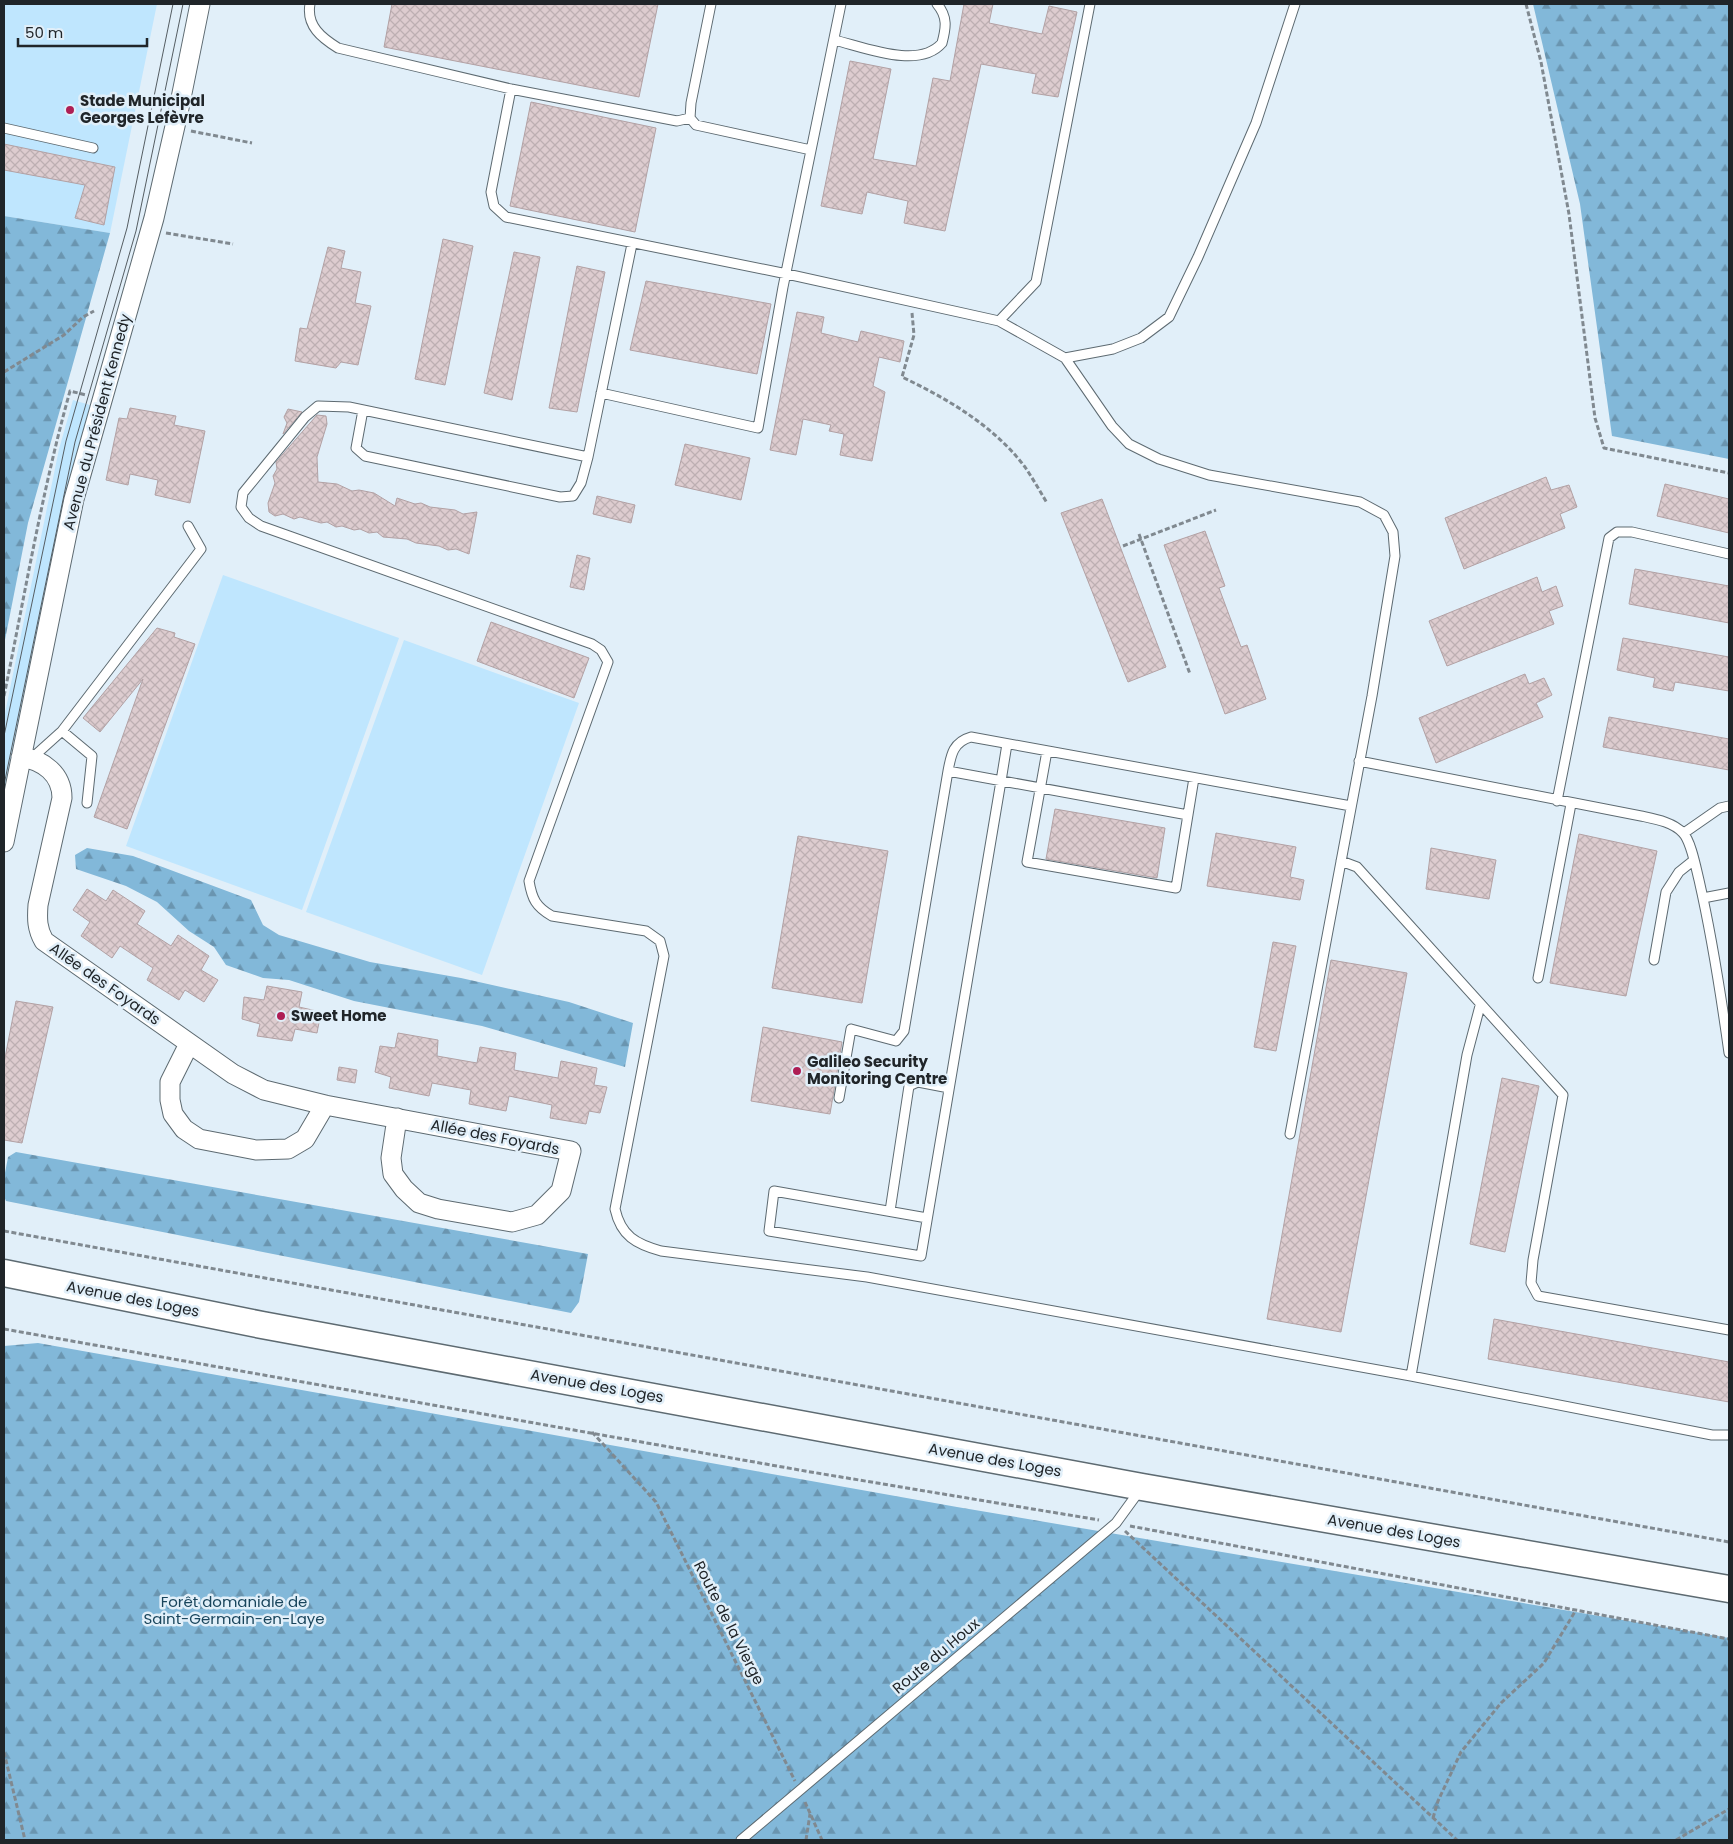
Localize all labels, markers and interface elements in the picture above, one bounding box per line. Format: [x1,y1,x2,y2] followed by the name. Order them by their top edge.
[18,15,146,47] scale bar
[25,22,63,43] text: 50 m
[80,90,205,128] place label: Stade Municipal Georges Lefèvre
[64,104,76,116] marker: Stade Municipal Georges Lefèvre
[58,311,136,532] street label: Avenue du Président Kennedy
[46,938,165,1030] street label: Allée des Foyards
[291,1005,387,1026] place label: Sweet Home
[275,1010,287,1022] marker: Sweet Home
[807,1051,947,1089] place label: Galileo Security Monitoring Centre
[791,1065,803,1077] marker: Galileo Security Monitoring Centre
[429,1114,561,1159] street label: Allée des Foyards
[65,1275,201,1322] street label: Avenue des Loges
[529,1363,666,1408] street label: Avenue des Loges
[927,1437,1064,1482] street label: Avenue des Loges
[1326,1508,1463,1553] street label: Avenue des Loges
[689,1557,770,1688] street label: Route de la Vierge
[143,1591,325,1629] park label: Forêt domaniale de Saint-Germain-en-Laye
[888,1613,984,1698] street label: Route du Houx

